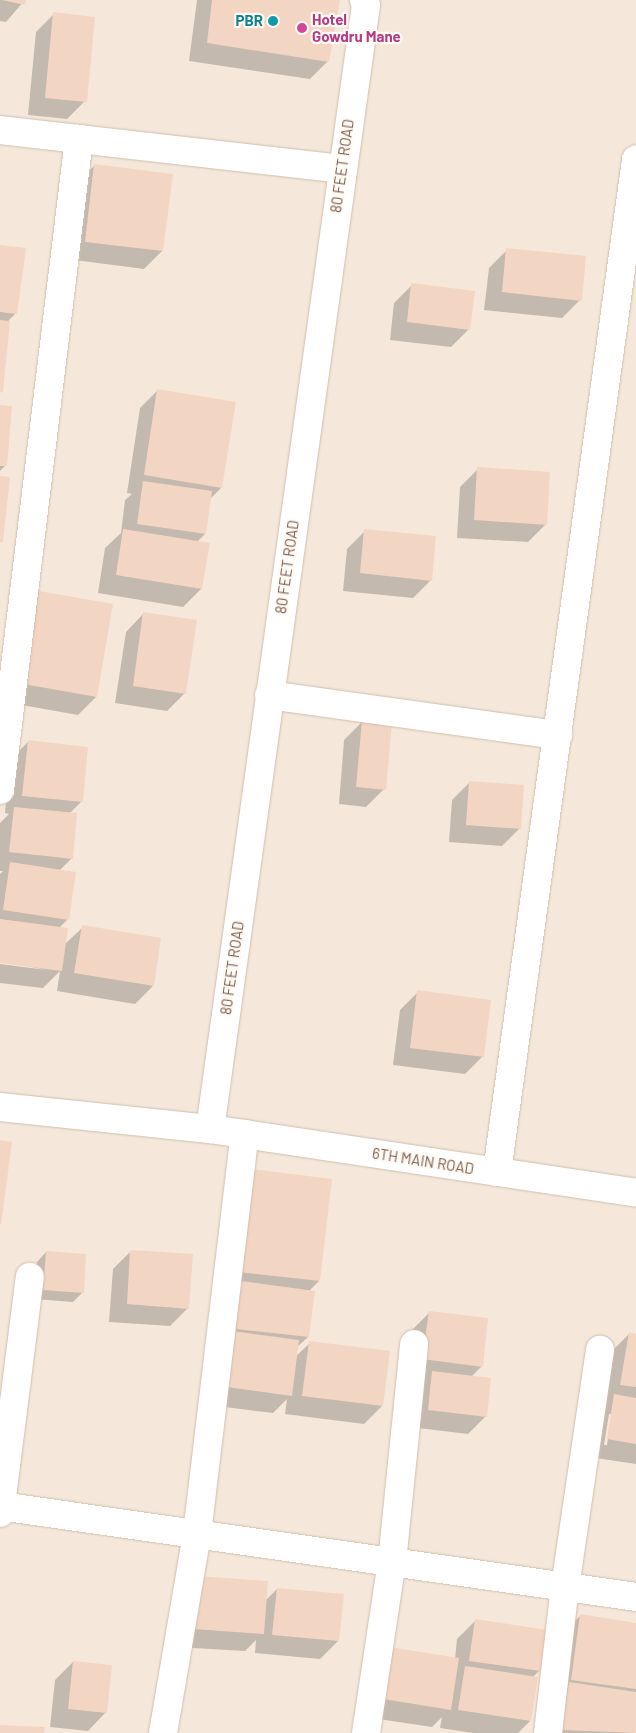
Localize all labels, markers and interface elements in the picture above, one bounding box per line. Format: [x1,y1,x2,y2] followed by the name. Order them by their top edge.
[312,10,401,45] place label: Hotel Gowdru Mane
[236,12,263,30] place label: PBR
[267,15,279,27] marker: PBR
[296,22,308,34] marker: Hotel Gowdru Mane
[327,118,357,214] street label: 80 FEET ROAD
[272,519,302,615] street label: 80 FEET ROAD
[217,920,247,1016] street label: 80 FEET ROAD
[371,1144,475,1178] street label: 6TH MAIN ROAD

